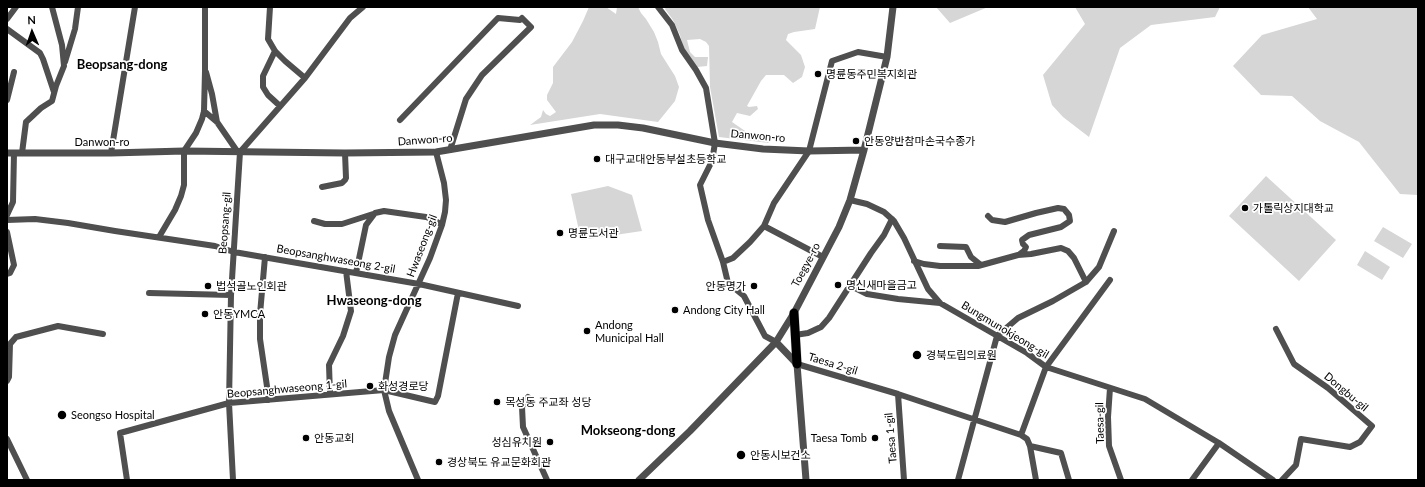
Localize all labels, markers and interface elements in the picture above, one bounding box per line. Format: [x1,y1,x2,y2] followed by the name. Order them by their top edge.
[12,12,52,52] north arrow
[27,13,36,26] text: N
[77,57,167,73] district label: Beopsang-dong
[826,67,917,81] place label: 명륜동주민복지회관
[813,69,823,79] marker: 명륜동주민복지회관
[730,127,786,145] street label: Danwon-ro
[397,132,453,148] street label: Danwon-ro
[864,134,975,148] place label: 안동양반참마손국수종가
[75,135,129,149] street label: Danwon-ro
[851,136,861,146] marker: 안동양반참마손국수종가
[605,152,726,166] place label: 대구교대안동부설초등학교
[592,154,602,164] marker: 대구교대안동부설초등학교
[216,191,234,255] street label: Beopsang-gil
[1253,201,1334,215] place label: 가톨릭상지대학교
[1240,203,1250,213] marker: 가톨릭상지대학교
[404,213,440,279] street label: Hwaseong-gil
[568,226,619,240] place label: 명륜도서관
[555,228,565,238] marker: 명륜도서관
[789,241,823,289] street label: Toegye-ro
[276,242,396,276] street label: Beopsanghwaseong 2-gil
[846,278,917,292] place label: 명신새마을금고
[216,279,287,293] place label: 법석골노인회관
[706,279,746,293] place label: 안동명가
[833,280,843,290] marker: 명신새마을금고
[203,281,213,291] marker: 법석골노인회관
[749,281,759,291] marker: 안동명가
[326,293,422,309] district label: Hwaseong-dong
[959,299,1051,361] street label: Bungmunokjeong-gil
[683,303,765,317] place label: Andong City Hall
[670,305,680,315] marker: Andong City Hall
[213,307,265,321] place label: 안동YMCA
[200,309,210,319] marker: 안동YMCA
[595,318,664,344] place label: Andong Municipal Hall
[582,326,592,336] marker: Andong Municipal Hall
[926,348,997,362] place label: 경북도립의료원
[911,349,923,361] marker: 경북도립의료원
[807,350,859,378] street label: Taesa 2-gil
[1321,370,1371,414] street label: Dongbu-gil
[226,377,348,401] street label: Beopsanghwaseong 1-gil
[378,379,429,393] place label: 화성경로당
[365,381,375,391] marker: 화성경로당
[505,395,592,409] place label: 목성동 주교좌 성당
[492,397,502,407] marker: 목성동 주교좌 성당
[1093,402,1107,444] street label: Taesa-gil
[71,408,155,422] place label: Seongso Hospital
[56,409,68,421] marker: Seongso Hospital
[882,412,900,464] street label: Taesa 1-gil
[581,423,675,439] district label: Mokseong-dong
[314,431,354,445] place label: 안동교회
[811,431,867,445] place label: Taesa Tomb
[301,433,311,443] marker: 안동교회
[870,433,880,443] marker: Taesa Tomb
[491,435,542,449] place label: 성심유치원
[545,437,555,447] marker: 성심유치원
[750,448,811,462] place label: 안동시보건소
[735,449,747,461] marker: 안동시보건소
[447,455,551,469] place label: 경상북도 유교문화회관
[434,457,444,467] marker: 경상북도 유교문화회관

